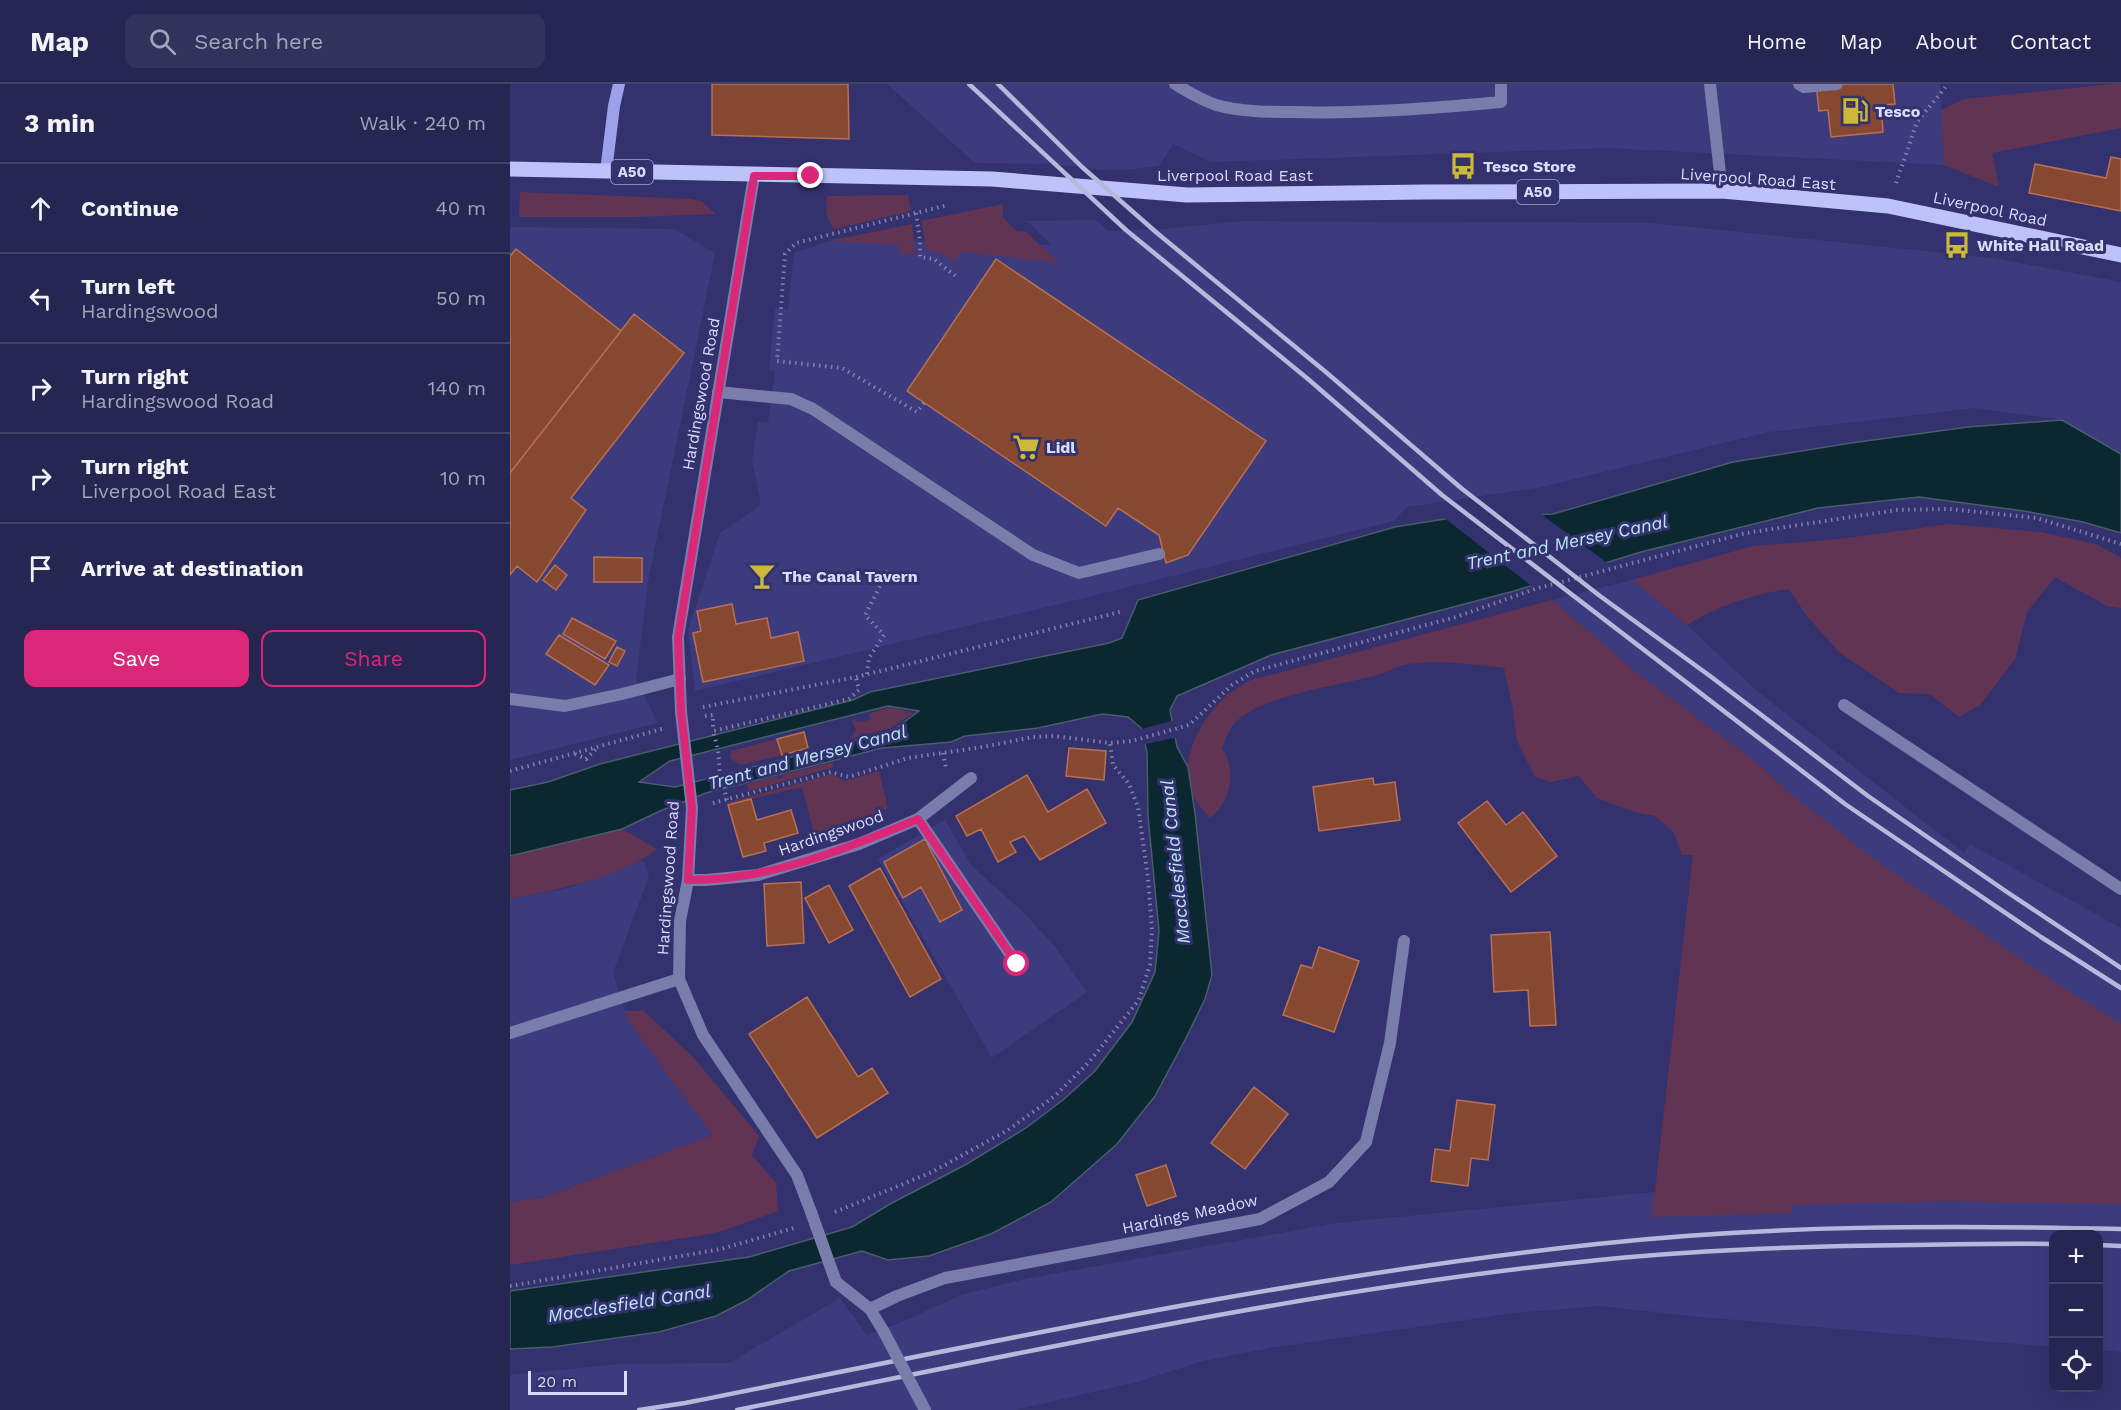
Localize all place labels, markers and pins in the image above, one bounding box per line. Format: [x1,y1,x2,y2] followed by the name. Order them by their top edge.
[1840,96,1870,126] fuel station icon: Tesco
[1875,102,1921,121] place label: Tesco
[1448,151,1478,181] bus stop icon: Tesco Store
[1483,157,1576,176] place label: Tesco Store
[1942,230,1972,260] bus stop icon: White Hall Road
[1977,236,2104,255] place label: White Hall Road
[1011,432,1041,462] supermarket icon: Lidl
[1046,438,1076,457] place label: Lidl
[747,561,777,591] bar icon: The Canal Tavern
[782,567,918,586] place label: The Canal Tavern

